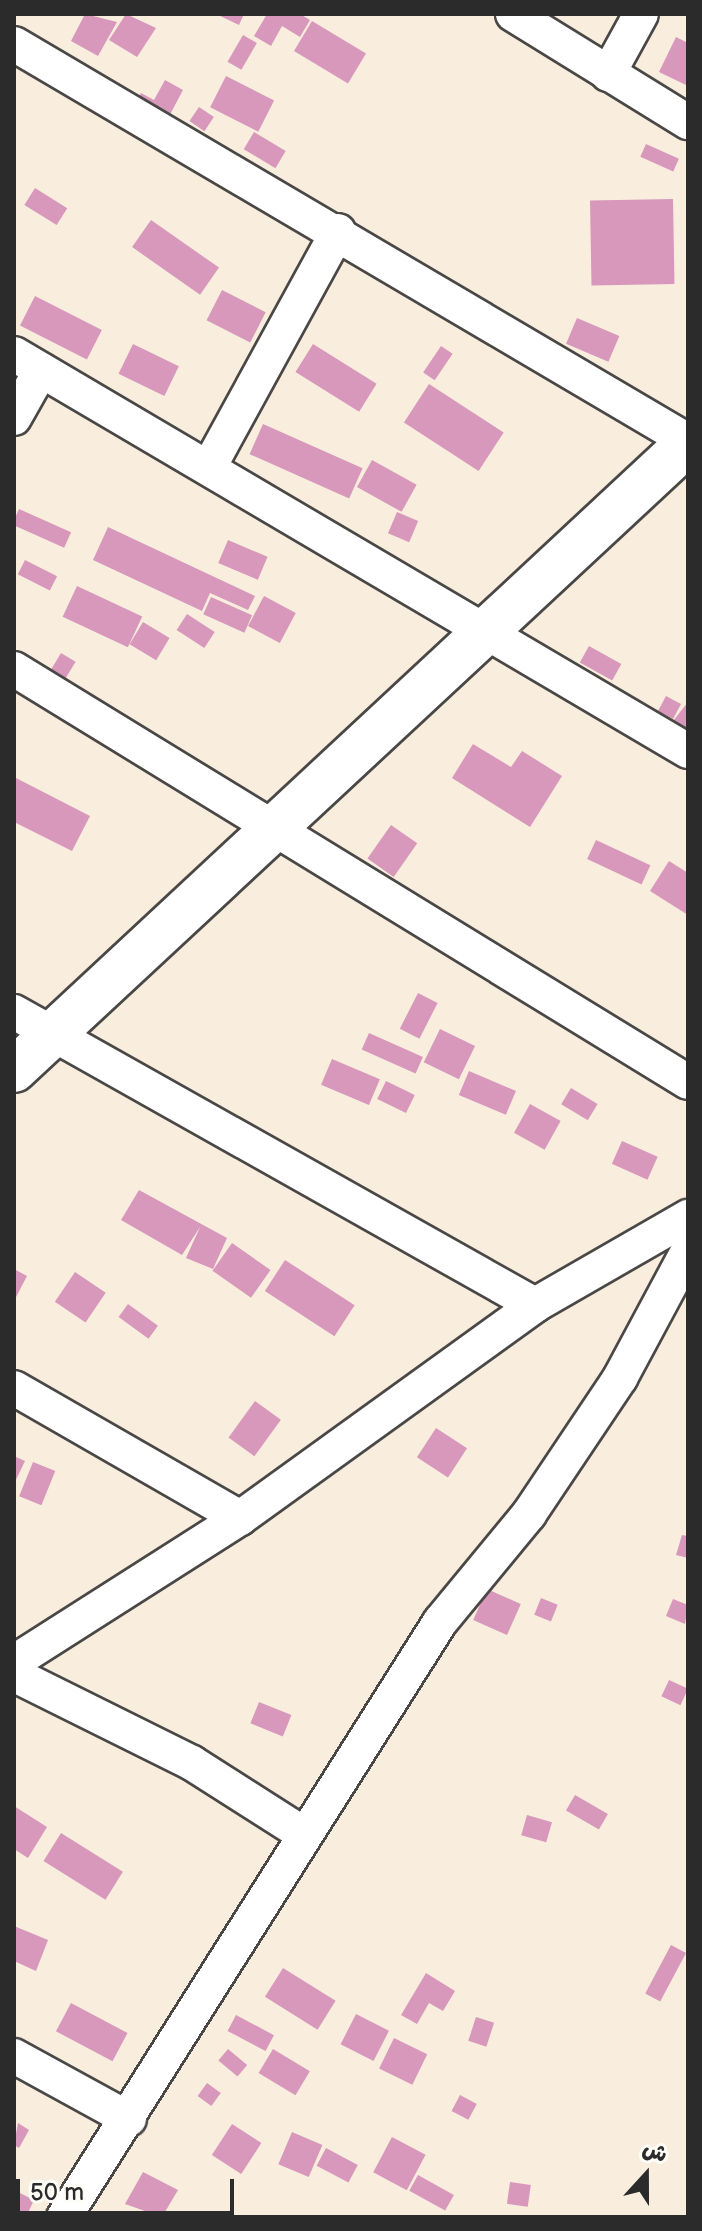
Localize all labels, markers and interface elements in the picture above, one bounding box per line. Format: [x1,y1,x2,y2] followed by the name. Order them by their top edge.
[606,2135,686,2215] north arrow
[639,2135,671,2169] text: ش
[20,2163,238,2213] scale bar
[30,2178,84,2207] text: 50 m

